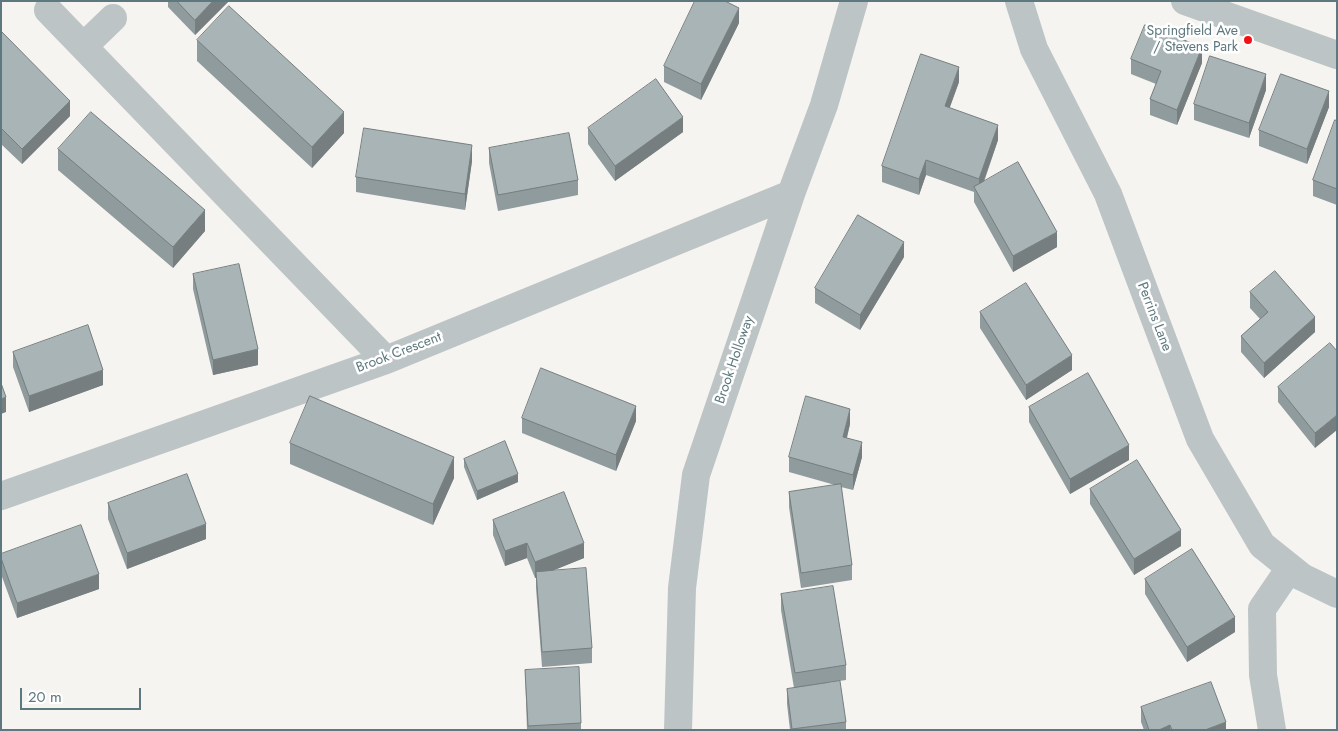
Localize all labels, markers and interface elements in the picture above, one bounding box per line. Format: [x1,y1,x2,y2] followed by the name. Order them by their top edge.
[1147,24,1238,56] place label: Springfield Ave / Stevens Park
[1242,34,1254,46] marker: Springfield Ave / Stevens Park
[1133,280,1175,354] street label: Perrins Lane
[712,314,758,406] street label: Brook Holloway
[354,329,444,377] street label: Brook Crescent
[22,678,144,710] scale bar
[28,686,62,708] text: 20 m

